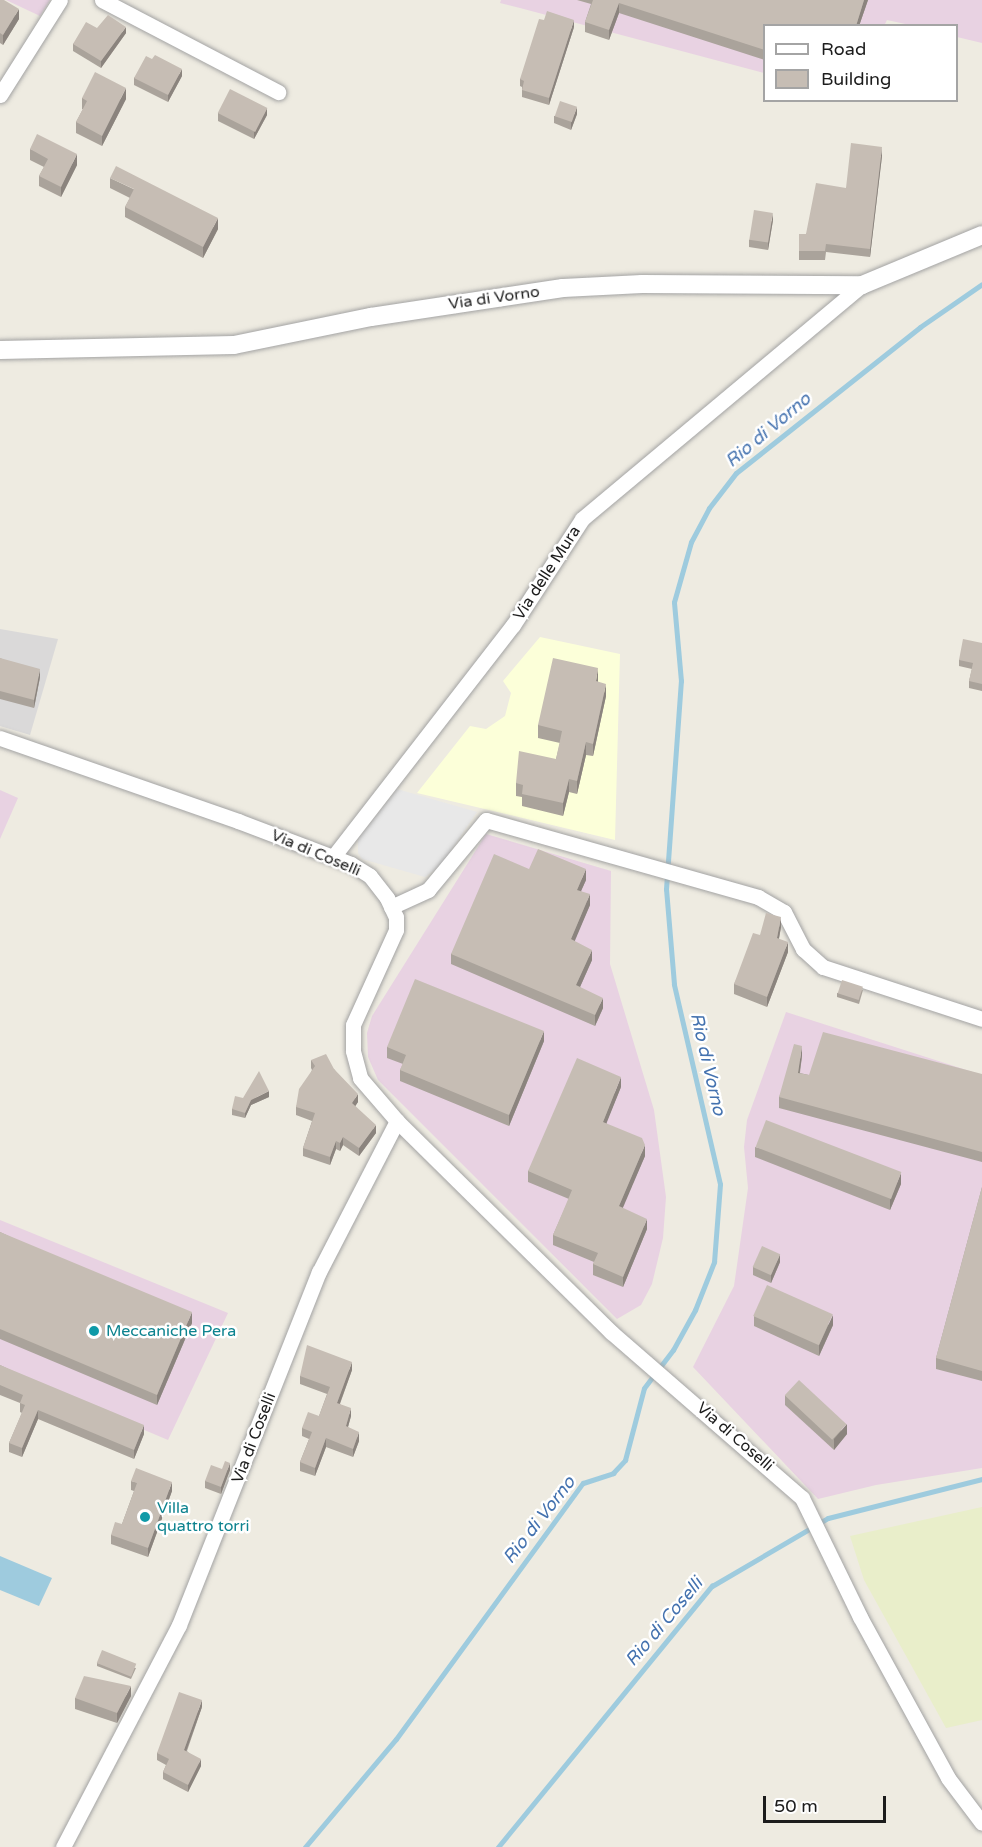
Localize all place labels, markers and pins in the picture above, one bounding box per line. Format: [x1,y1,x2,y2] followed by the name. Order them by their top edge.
[106,1321,236,1341] place label: Meccaniche Pera
[87,1324,101,1338] marker: Meccaniche Pera
[157,1498,250,1536] place label: Villa quattro torri
[138,1510,152,1524] marker: Villa quattro torri

